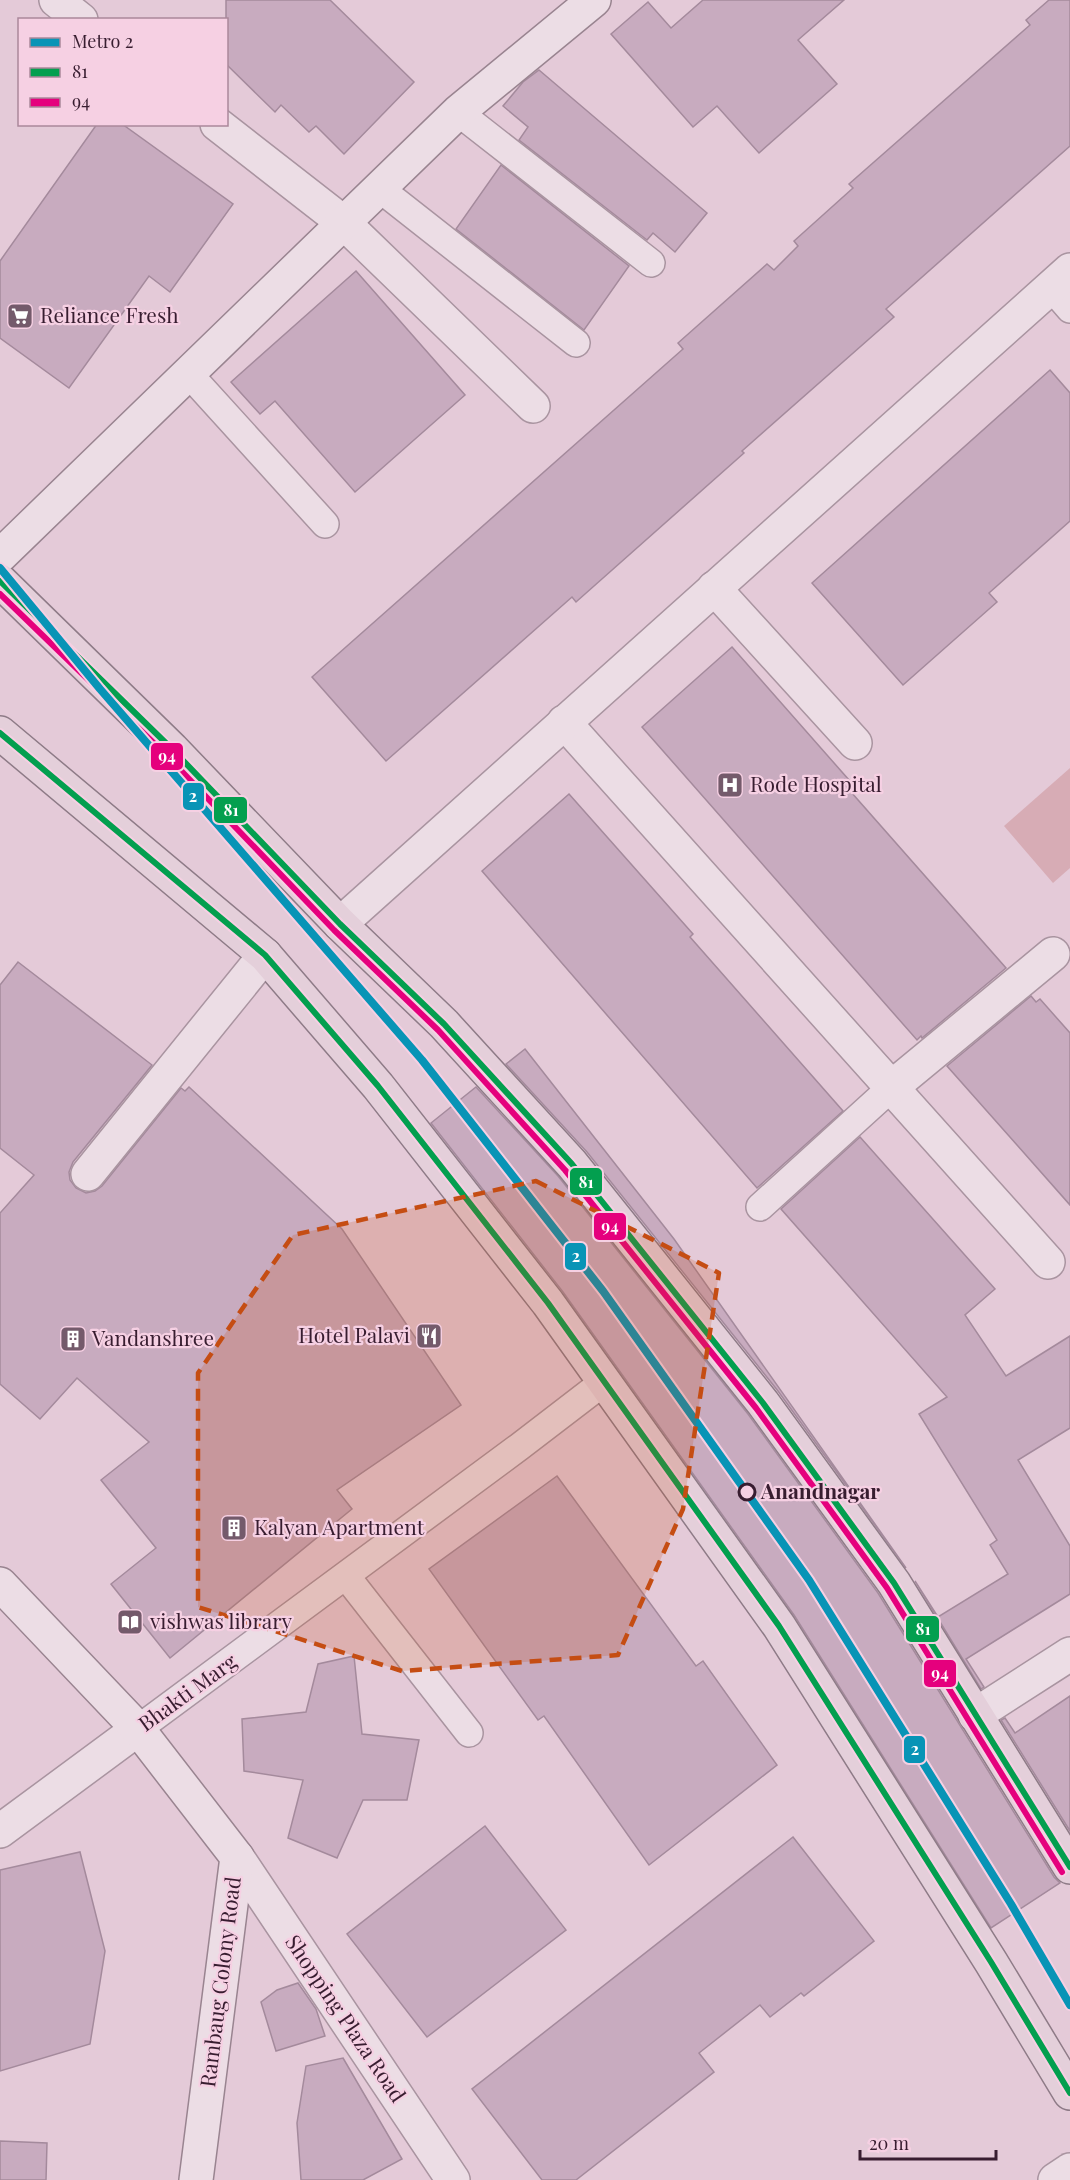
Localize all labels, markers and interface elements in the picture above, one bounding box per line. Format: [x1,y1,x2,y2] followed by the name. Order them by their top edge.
[18,18,228,126] legend
[72,29,133,53] text: Metro 2
[72,59,88,83] text: 81
[72,89,90,113] text: 94
[40,300,179,328] place label: Reliance Fresh
[5,301,35,331] supermarket icon: Reliance Fresh
[150,742,184,771] line badge: 94
[158,745,176,766] text: 94
[750,769,882,797] place label: Rode Hospital
[715,770,745,800] hospital icon: Rode Hospital
[182,782,205,811] line badge: 2
[189,785,197,806] text: 2
[213,796,248,824] line badge: 81
[223,799,239,820] text: 81
[569,1167,603,1196] line badge: 81
[578,1171,594,1192] text: 81
[593,1212,627,1241] line badge: 94
[601,1215,619,1236] text: 94
[564,1242,587,1271] line badge: 2
[572,1245,580,1266] text: 2
[298,1320,410,1348] place label: Hotel Palavi
[414,1321,444,1351] restaurant icon: Hotel Palavi
[91,1323,214,1351] place label: Vandanshree
[58,1324,88,1354] building icon: Vandanshree
[760,1476,880,1504] place label: Anandnagar
[738,1483,756,1501] marker: Anandnagar
[254,1512,425,1540] place label: Kalyan Apartment
[219,1513,249,1543] building icon: Kalyan Apartment
[149,1606,293,1634] place label: vishwas library
[115,1607,145,1637] library icon: vishwas library
[905,1615,940,1643] line badge: 81
[915,1618,931,1639] text: 81
[132,1646,242,1737] street label: Bhakti Marg
[923,1659,957,1688] line badge: 94
[931,1662,949,1683] text: 94
[903,1735,926,1764] line badge: 2
[911,1738,919,1759] text: 2
[192,1875,246,2089] street label: Rambaug Colony Road
[280,1929,413,2107] street label: Shopping Plaza Road
[860,2123,996,2161] scale bar
[869,2131,909,2155] text: 20 m

